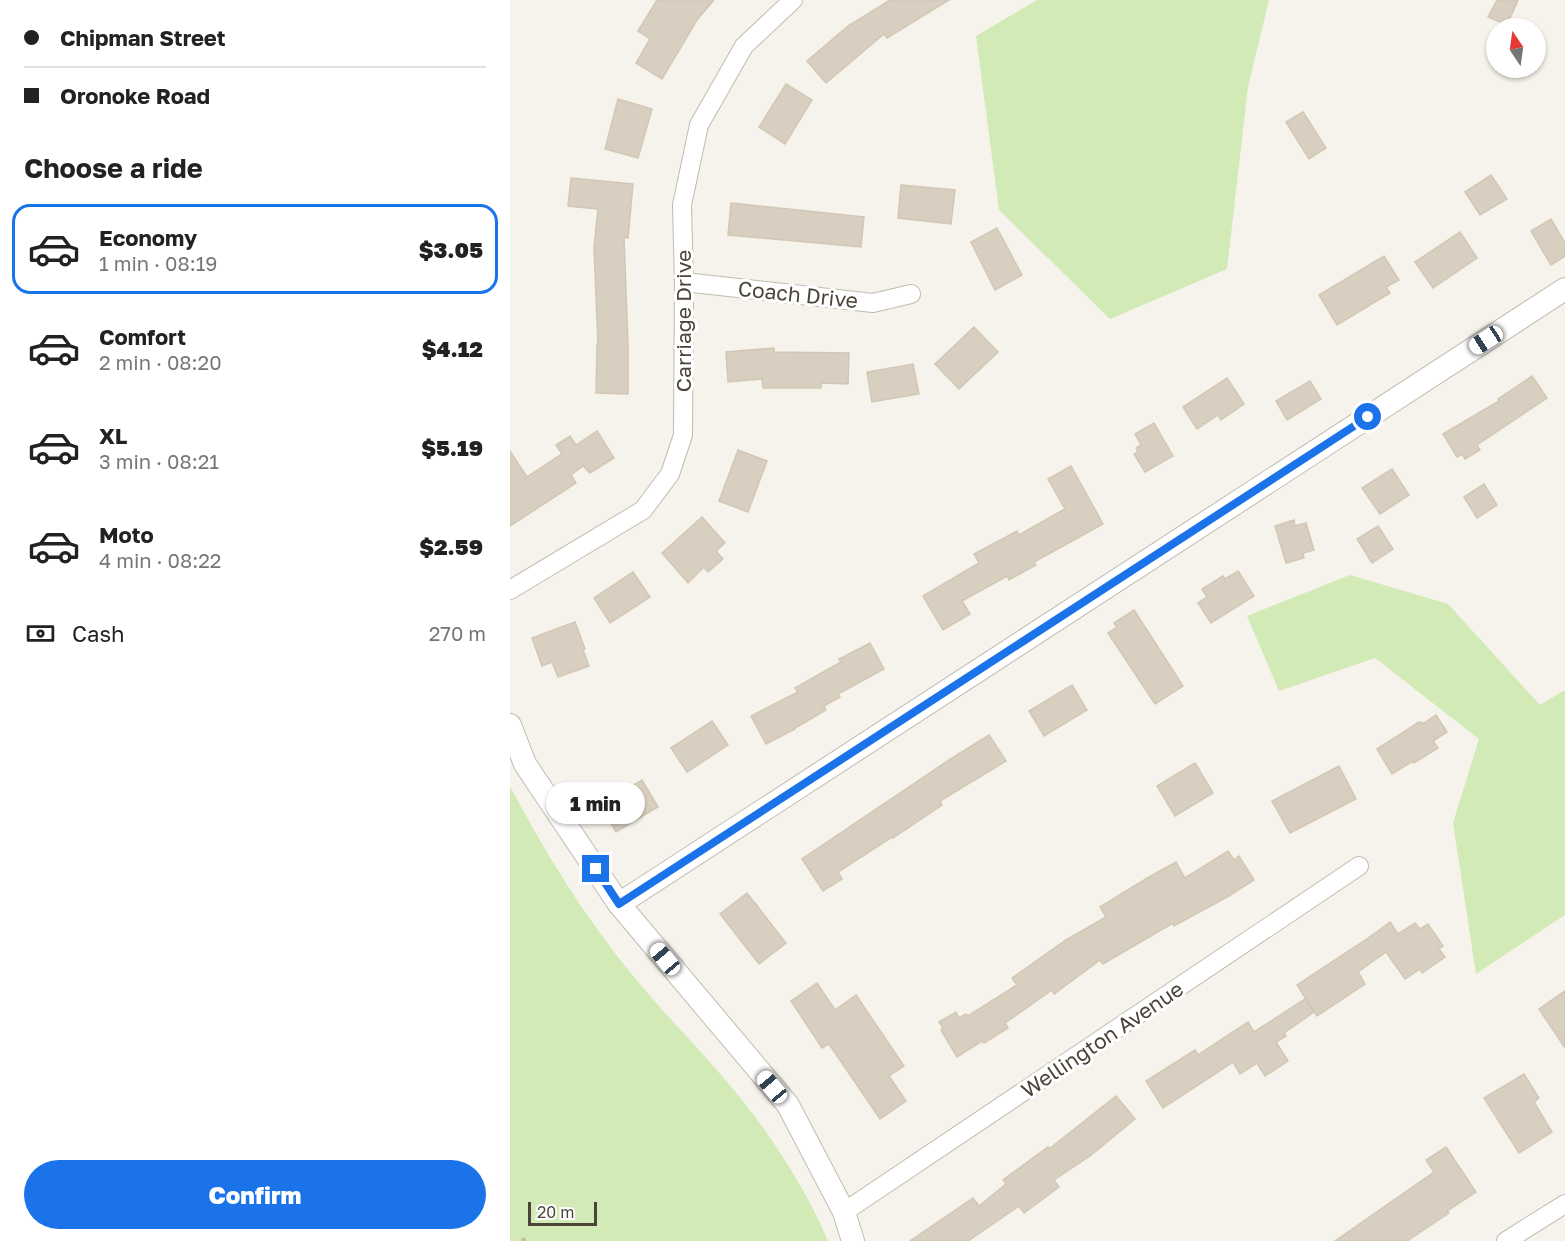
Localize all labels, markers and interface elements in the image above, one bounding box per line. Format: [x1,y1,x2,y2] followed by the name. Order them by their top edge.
[1486,18,1546,78] north arrow
[1486,18,1546,78] map controls
[60,24,226,51] text: Chipman Street
[60,82,210,109] text: Oronoke Road
[24,152,203,184] text: Choose a ride
[27,222,81,276] icon: car
[99,224,197,251] text: Economy
[419,236,483,263] text: $3.05
[670,250,696,392] street label: Carriage Drive
[99,251,217,275] text: 1 min · 08:19
[737,275,859,313] street label: Coach Drive
[27,321,81,375] icon: car
[99,323,186,350] text: Comfort
[1466,323,1506,357] car
[422,335,483,362] text: $4.12
[99,350,222,374] text: 2 min · 08:20
[1354,403,1381,430] route start
[27,420,81,474] icon: car
[99,422,127,449] text: XL
[421,434,483,461] text: $5.19
[99,449,219,473] text: 3 min · 08:21
[27,519,81,573] icon: car
[99,521,154,548] text: Moto
[419,533,483,560] text: $2.59
[99,548,221,572] text: 4 min · 08:22
[24,617,57,650] icon: cash
[72,620,125,647] text: Cash
[429,621,486,645] text: 270 m
[546,782,646,824] callout: 1 min
[570,791,621,815] text: 1 min
[582,855,609,882] route end
[647,939,683,979] car
[1016,975,1188,1103] street label: Wellington Avenue
[754,1067,790,1107] car
[24,1160,486,1229] button: Confirm
[528,1199,597,1226] scale bar
[537,1202,574,1222] text: 20 m

